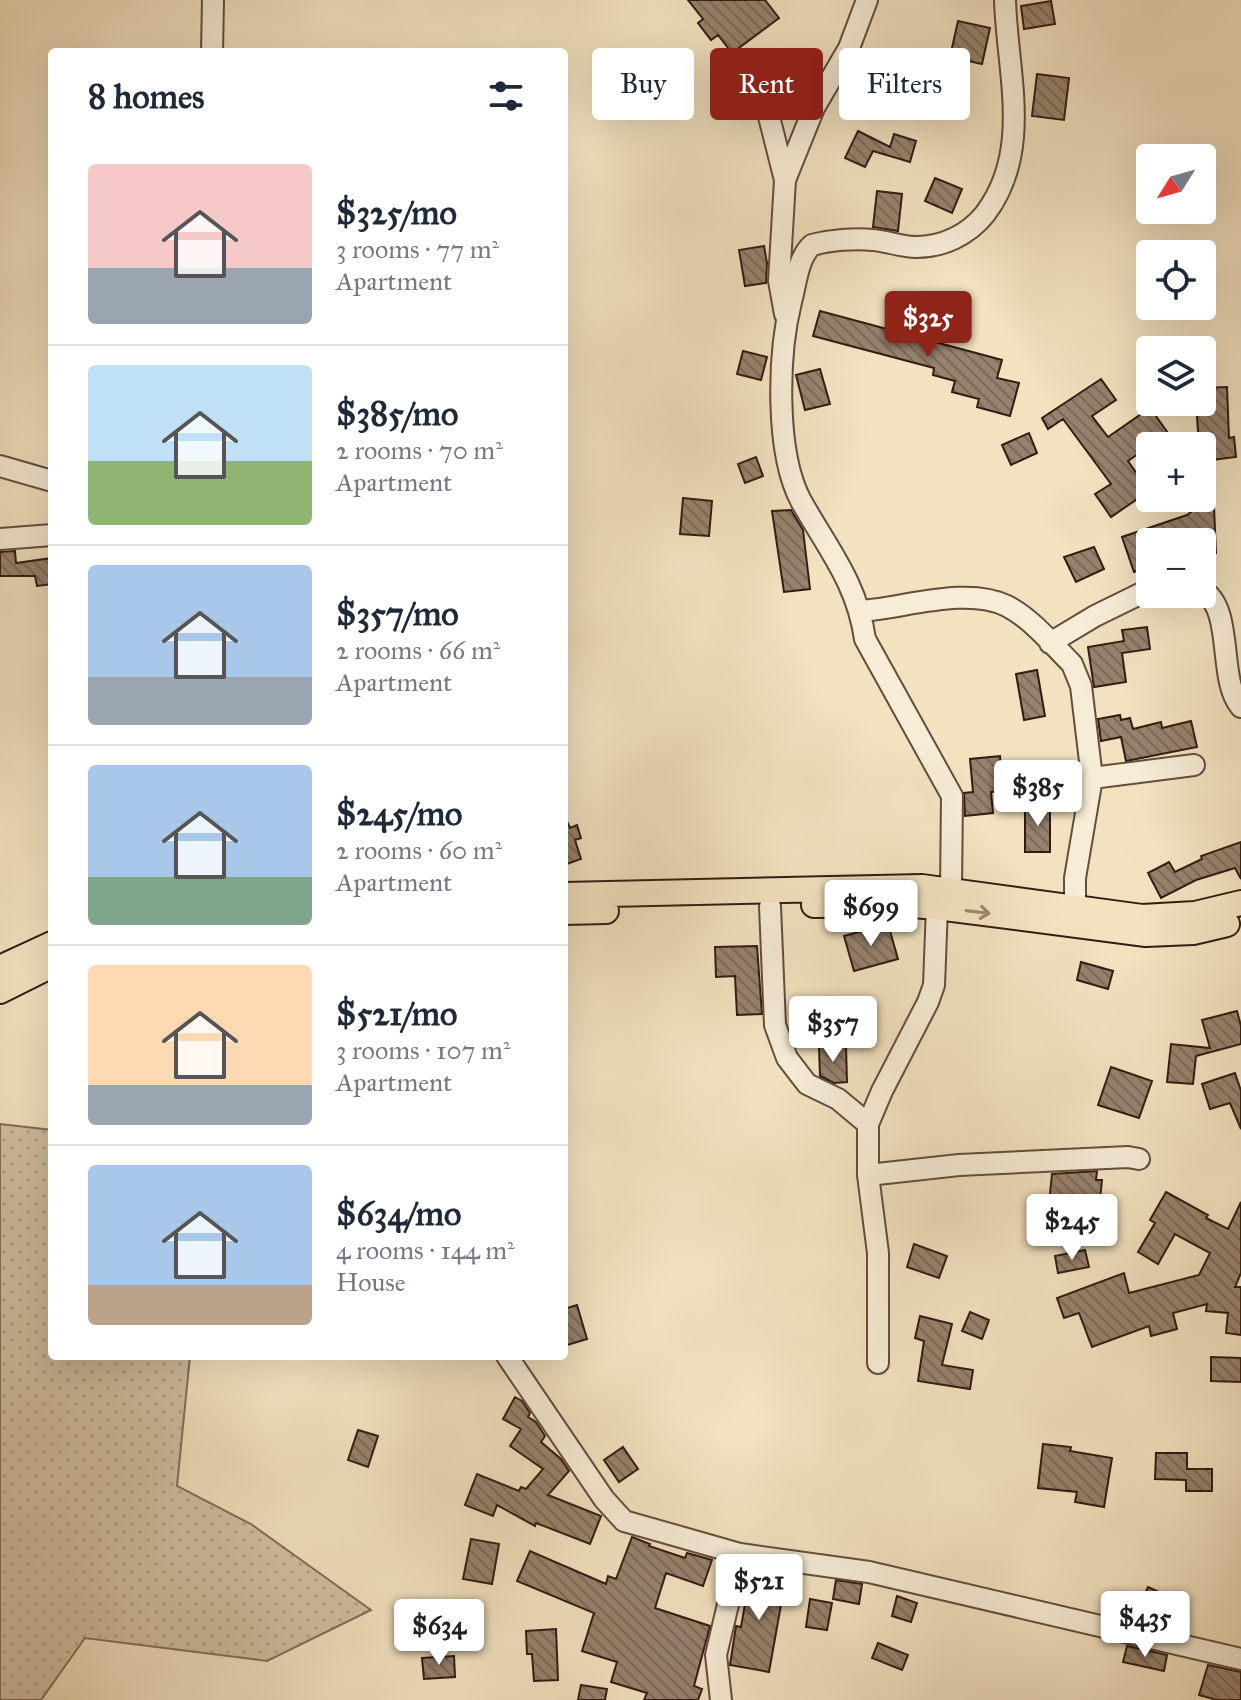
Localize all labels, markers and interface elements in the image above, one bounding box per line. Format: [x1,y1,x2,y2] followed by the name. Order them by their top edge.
[592,48,694,120] chip: Buy
[710,48,823,120] chip: Rent
[839,48,970,120] chip: Filters
[484,74,528,118] icon: filters
[88,76,204,117] text: 8 homes
[1136,144,1216,224] north arrow
[1136,144,1216,608] map controls
[336,192,457,233] text: $325/mo
[152,196,248,292] icon: home
[336,233,499,265] text: 3 rooms · 77 m²
[1136,240,1216,320] button: locate
[336,265,452,297] text: Apartment
[881,291,975,359] pin: $325
[903,301,953,333] text: $325
[1136,336,1216,416] button: layers
[336,393,458,434] text: $385/mo
[152,397,248,493] icon: home
[1136,432,1216,512] button: +
[336,434,503,466] text: 2 rooms · 70 m²
[336,466,452,498] text: Apartment
[1136,528,1216,608] button: −
[336,593,459,634] text: $357/mo
[152,597,248,693] icon: home
[336,634,500,666] text: 2 rooms · 66 m²
[336,666,452,698] text: Apartment
[991,760,1085,828] pin: $385
[1012,770,1064,802] text: $385
[336,793,462,834] text: $245/mo
[152,797,248,893] icon: home
[336,834,502,866] text: 2 rooms · 60 m²
[336,866,452,898] text: Apartment
[824,880,918,948] pin: $699
[843,890,899,922] text: $699
[964,905,990,920] one-way arrow
[336,993,457,1034] text: $521/mo
[786,996,880,1064] pin: $357
[152,997,248,1093] icon: home
[807,1006,859,1038] text: $357
[336,1034,511,1066] text: 3 rooms · 107 m²
[336,1066,452,1098] text: Apartment
[336,1193,461,1234] text: $634/mo
[1025,1194,1119,1262] pin: $245
[152,1197,248,1293] icon: home
[1045,1204,1100,1236] text: $245
[336,1234,515,1266] text: 4 rooms · 144 m²
[336,1266,406,1298] text: House
[712,1554,806,1622] pin: $521
[734,1564,784,1596] text: $521
[1098,1591,1192,1659] pin: $435
[392,1599,486,1667] pin: $634
[1119,1601,1171,1633] text: $435
[412,1609,466,1641] text: $634

